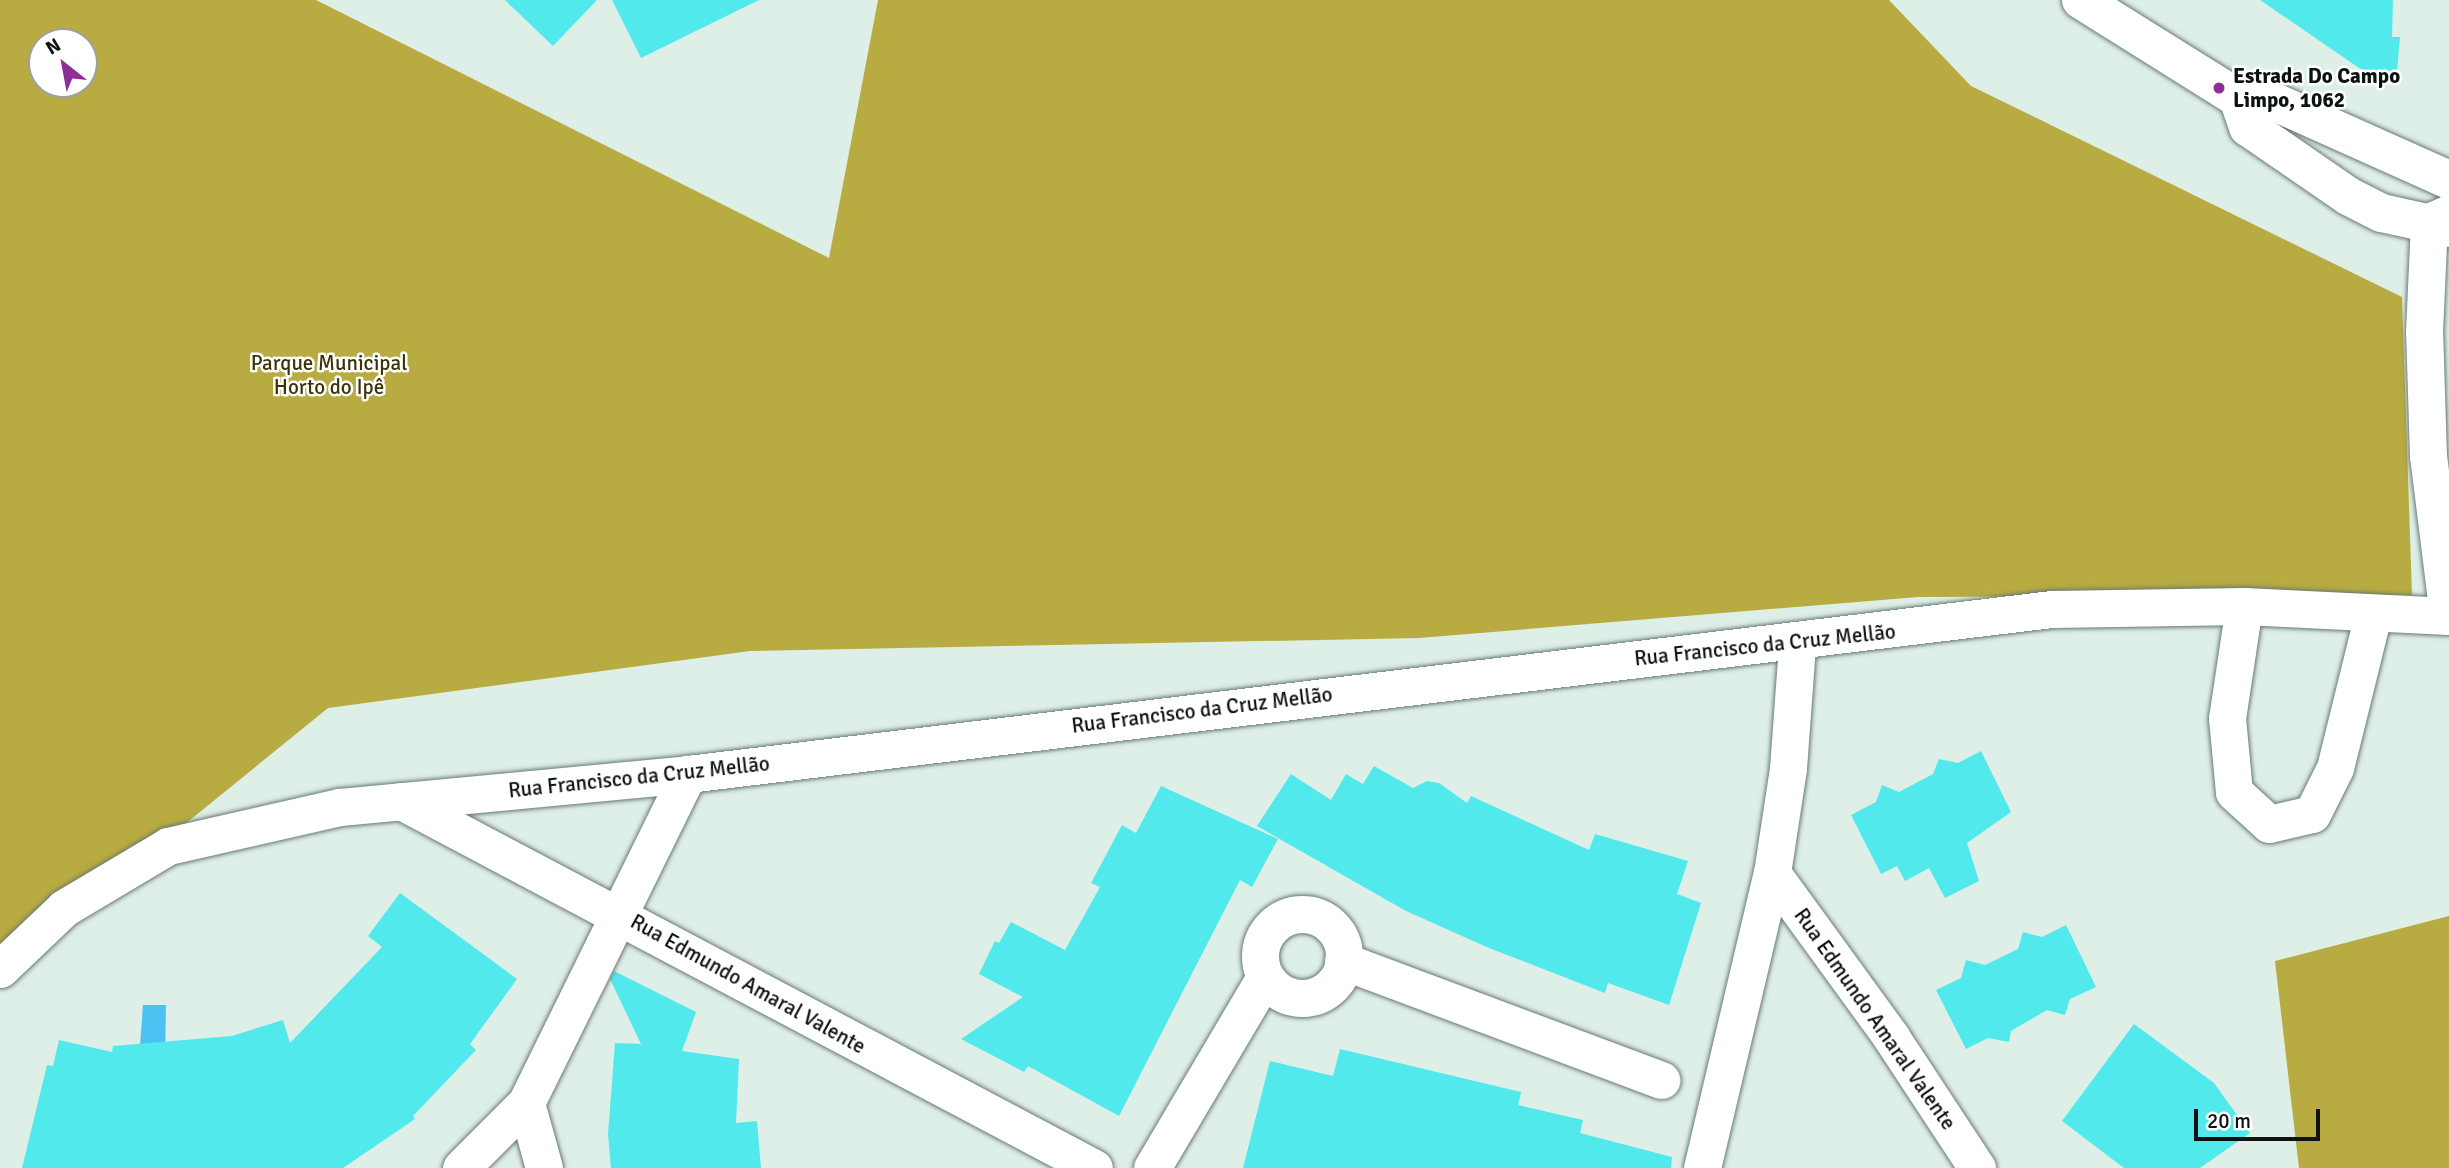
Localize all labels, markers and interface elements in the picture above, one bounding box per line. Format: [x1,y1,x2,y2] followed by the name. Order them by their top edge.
[28,28,98,98] north arrow
[41,33,65,60] text: N
[2233,63,2400,113] place label: Estrada Do Campo Limpo, 1062
[2211,80,2227,96] marker: Estrada Do Campo Limpo, 1062
[251,350,407,400] park label: Parque Municipal Horto do Ipê
[1633,619,1897,671] street label: Rua Francisco da Cruz Mellão
[1070,681,1334,739] street label: Rua Francisco da Cruz Mellão
[507,751,771,803] street label: Rua Francisco da Cruz Mellão
[1789,903,1961,1135] street label: Rua Edmundo Amaral Valente
[626,909,870,1059] street label: Rua Edmundo Amaral Valente
[2197,1094,2323,1138] scale bar
[2207,1108,2251,1134] text: 20 m

